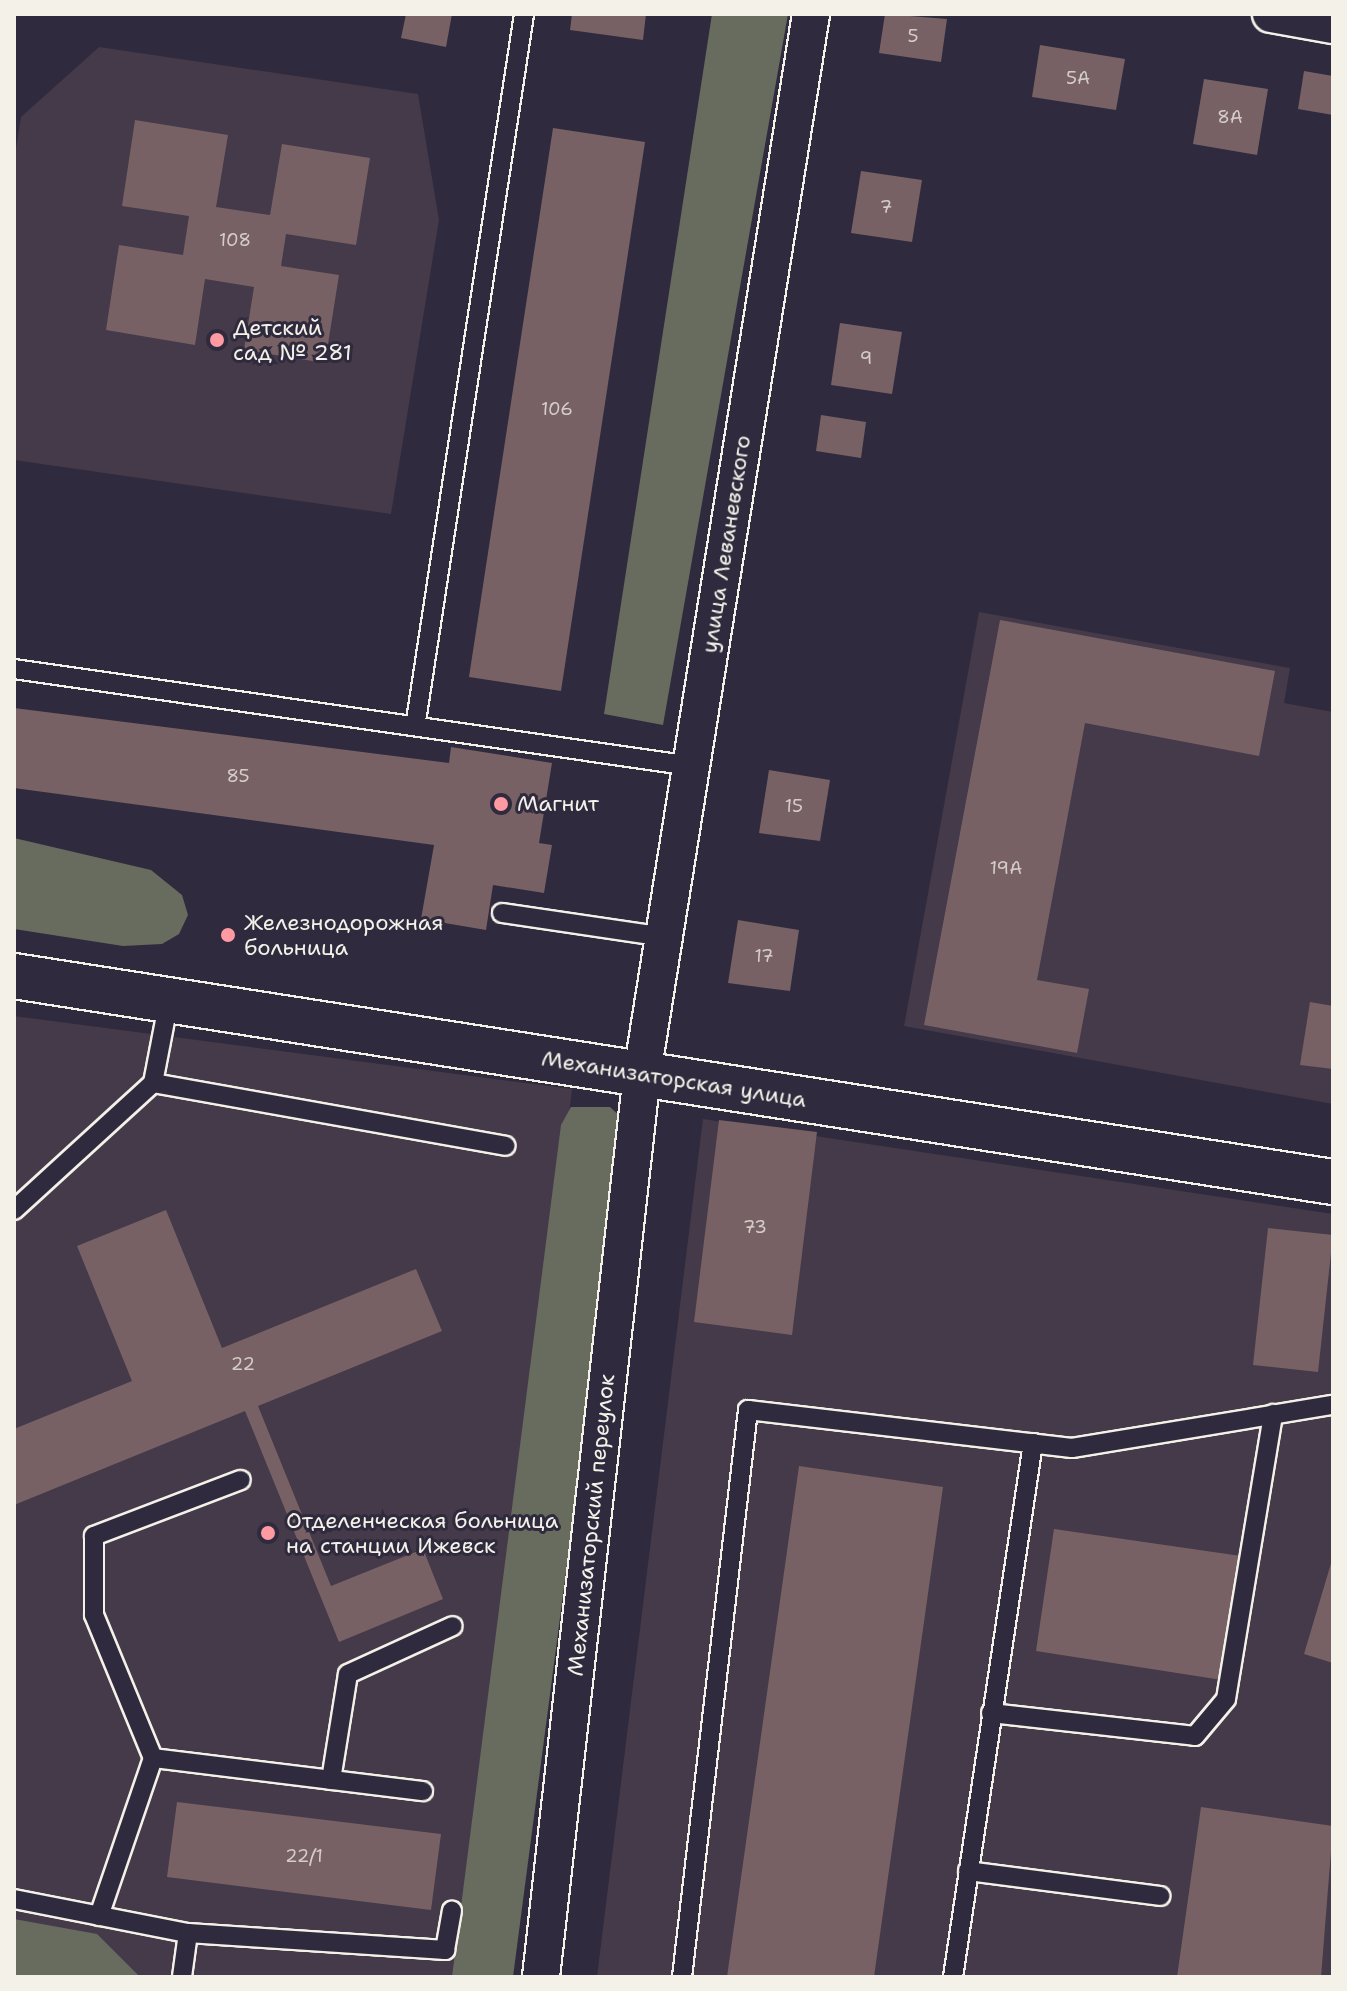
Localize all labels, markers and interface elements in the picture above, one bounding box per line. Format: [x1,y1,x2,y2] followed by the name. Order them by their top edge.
[907,25,919,47] house number: 5
[1066,67,1090,89] house number: 5А
[1217,106,1243,128] house number: 8А
[880,196,892,218] house number: 7
[219,229,251,251] house number: 108
[233,314,352,366] place label: Детский сад № 281
[208,331,226,349] marker: Детский сад № 281
[860,347,872,369] house number: 9
[541,398,573,420] house number: 106
[696,433,756,655] street label: улица Леваневского
[226,765,250,787] house number: 85
[517,791,599,817] place label: Магнит
[492,795,510,813] marker: Магнит
[785,795,803,817] house number: 15
[990,857,1022,879] house number: 19А
[244,909,444,960] place label: Железнодорожная больница
[219,926,237,944] marker: Железнодорожная больница
[754,945,774,967] house number: 17
[540,1045,808,1113] street label: Механизаторская улица
[743,1216,767,1238] house number: 73
[231,1353,255,1375] house number: 22
[562,1373,620,1677] street label: Механизаторский переулок
[286,1507,558,1558] place label: Отделенческая больница на станции Ижевск
[257,1522,279,1544] marker: Отделенческая больница на станции Ижевск
[285,1845,323,1867] house number: 22/1

